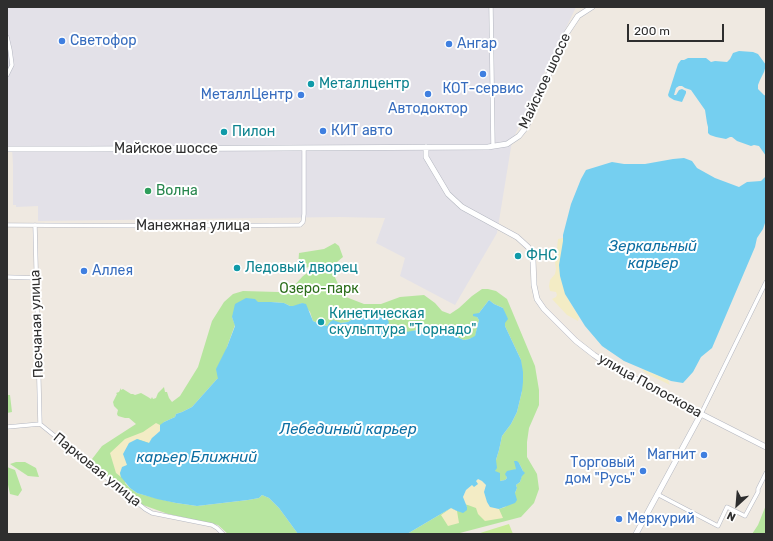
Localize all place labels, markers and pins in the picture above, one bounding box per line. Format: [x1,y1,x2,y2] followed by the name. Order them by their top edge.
[70,33,137,49] place label: Светофор
[57,36,67,46] marker: Светофор
[457,36,497,52] place label: Ангар
[444,39,454,49] marker: Ангар
[478,69,488,79] marker: КОТ-сервис
[319,76,410,92] place label: Металлцентр
[306,79,316,89] marker: Металлцентр
[443,81,523,97] place label: КОТ-сервис
[201,87,293,103] place label: МеталлЦентр
[423,89,433,99] marker: Автодоктор
[296,90,306,100] marker: МеталлЦентр
[388,101,468,117] place label: Автодоктор
[331,123,393,139] place label: КИТ авто
[232,124,275,140] place label: Пилон
[318,126,328,136] marker: КИТ авто
[219,127,229,137] marker: Пилон
[156,183,198,199] place label: Волна
[143,186,153,196] marker: Волна
[526,248,557,264] place label: ФНС
[513,251,523,261] marker: ФНС
[245,260,358,276] place label: Ледовый дворец
[92,263,133,279] place label: Аллея
[232,263,242,273] marker: Ледовый дворец
[79,266,89,276] marker: Аллея
[329,306,476,338] place label: Кинетическая скульптура "Торнадо"
[316,317,326,327] marker: Кинетическая скульптура "Торнадо"
[647,447,696,463] place label: Магнит
[699,450,709,460] marker: Магнит
[565,455,635,488] place label: Торговый дом "Русь"
[638,466,648,476] marker: Торговый дом "Русь"
[627,511,695,527] place label: Меркурий
[614,514,624,524] marker: Меркурий

